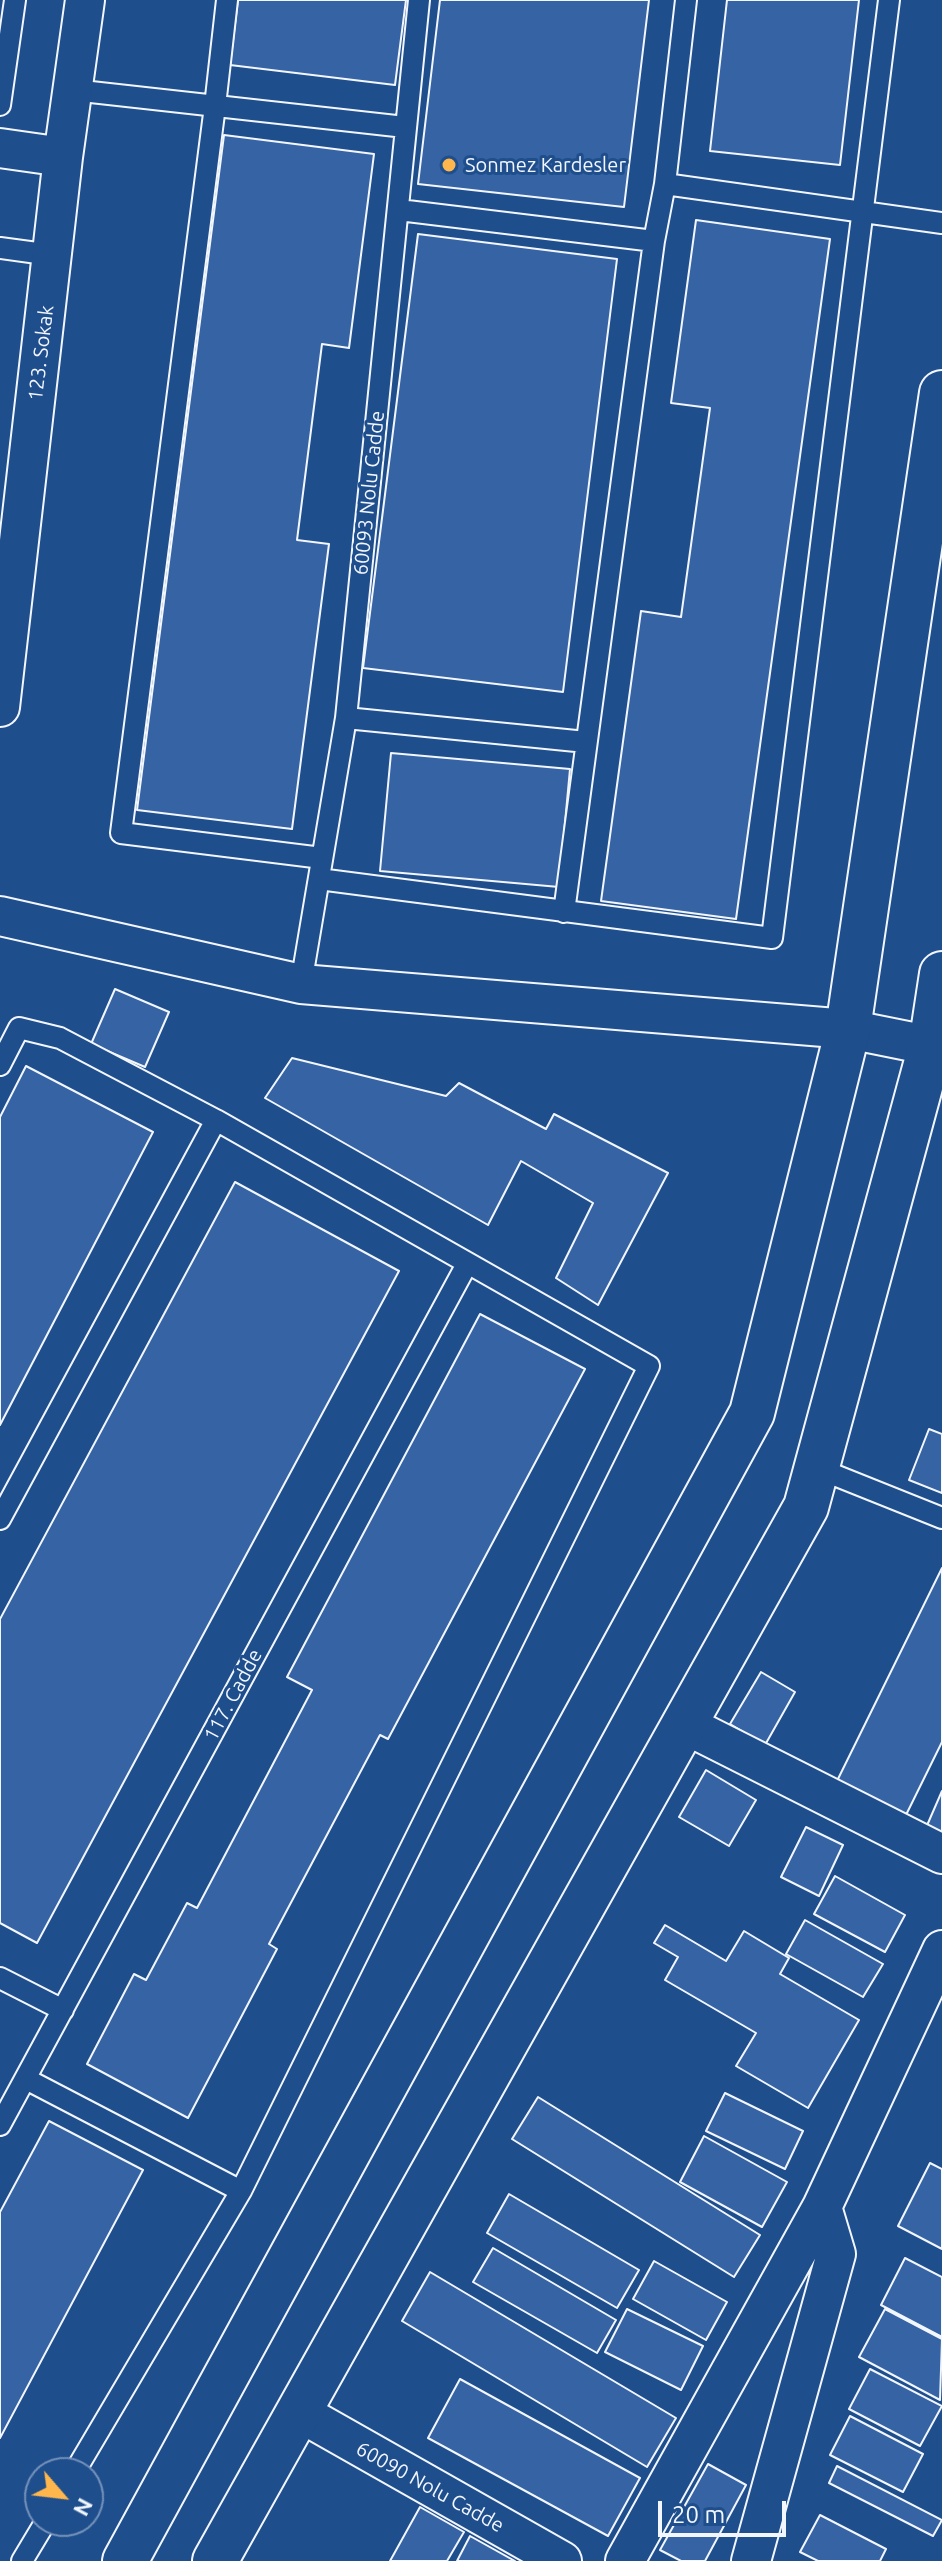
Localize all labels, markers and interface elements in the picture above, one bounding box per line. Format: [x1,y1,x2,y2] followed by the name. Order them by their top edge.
[465,153,626,177] place label: Sonmez Kardesler
[440,156,458,174] marker: Sonmez Kardesler
[23,304,59,402] street label: 123. Sokak
[348,410,390,576] street label: 60093 Nolu Cadde
[199,1645,267,1745] street label: 117. Cadde
[352,2436,508,2538] street label: 60090 Nolu Cadde
[24,2457,104,2537] north arrow
[662,2485,790,2535] scale bar
[69,2494,99,2521] text: N
[672,2501,725,2528] text: 20 m

